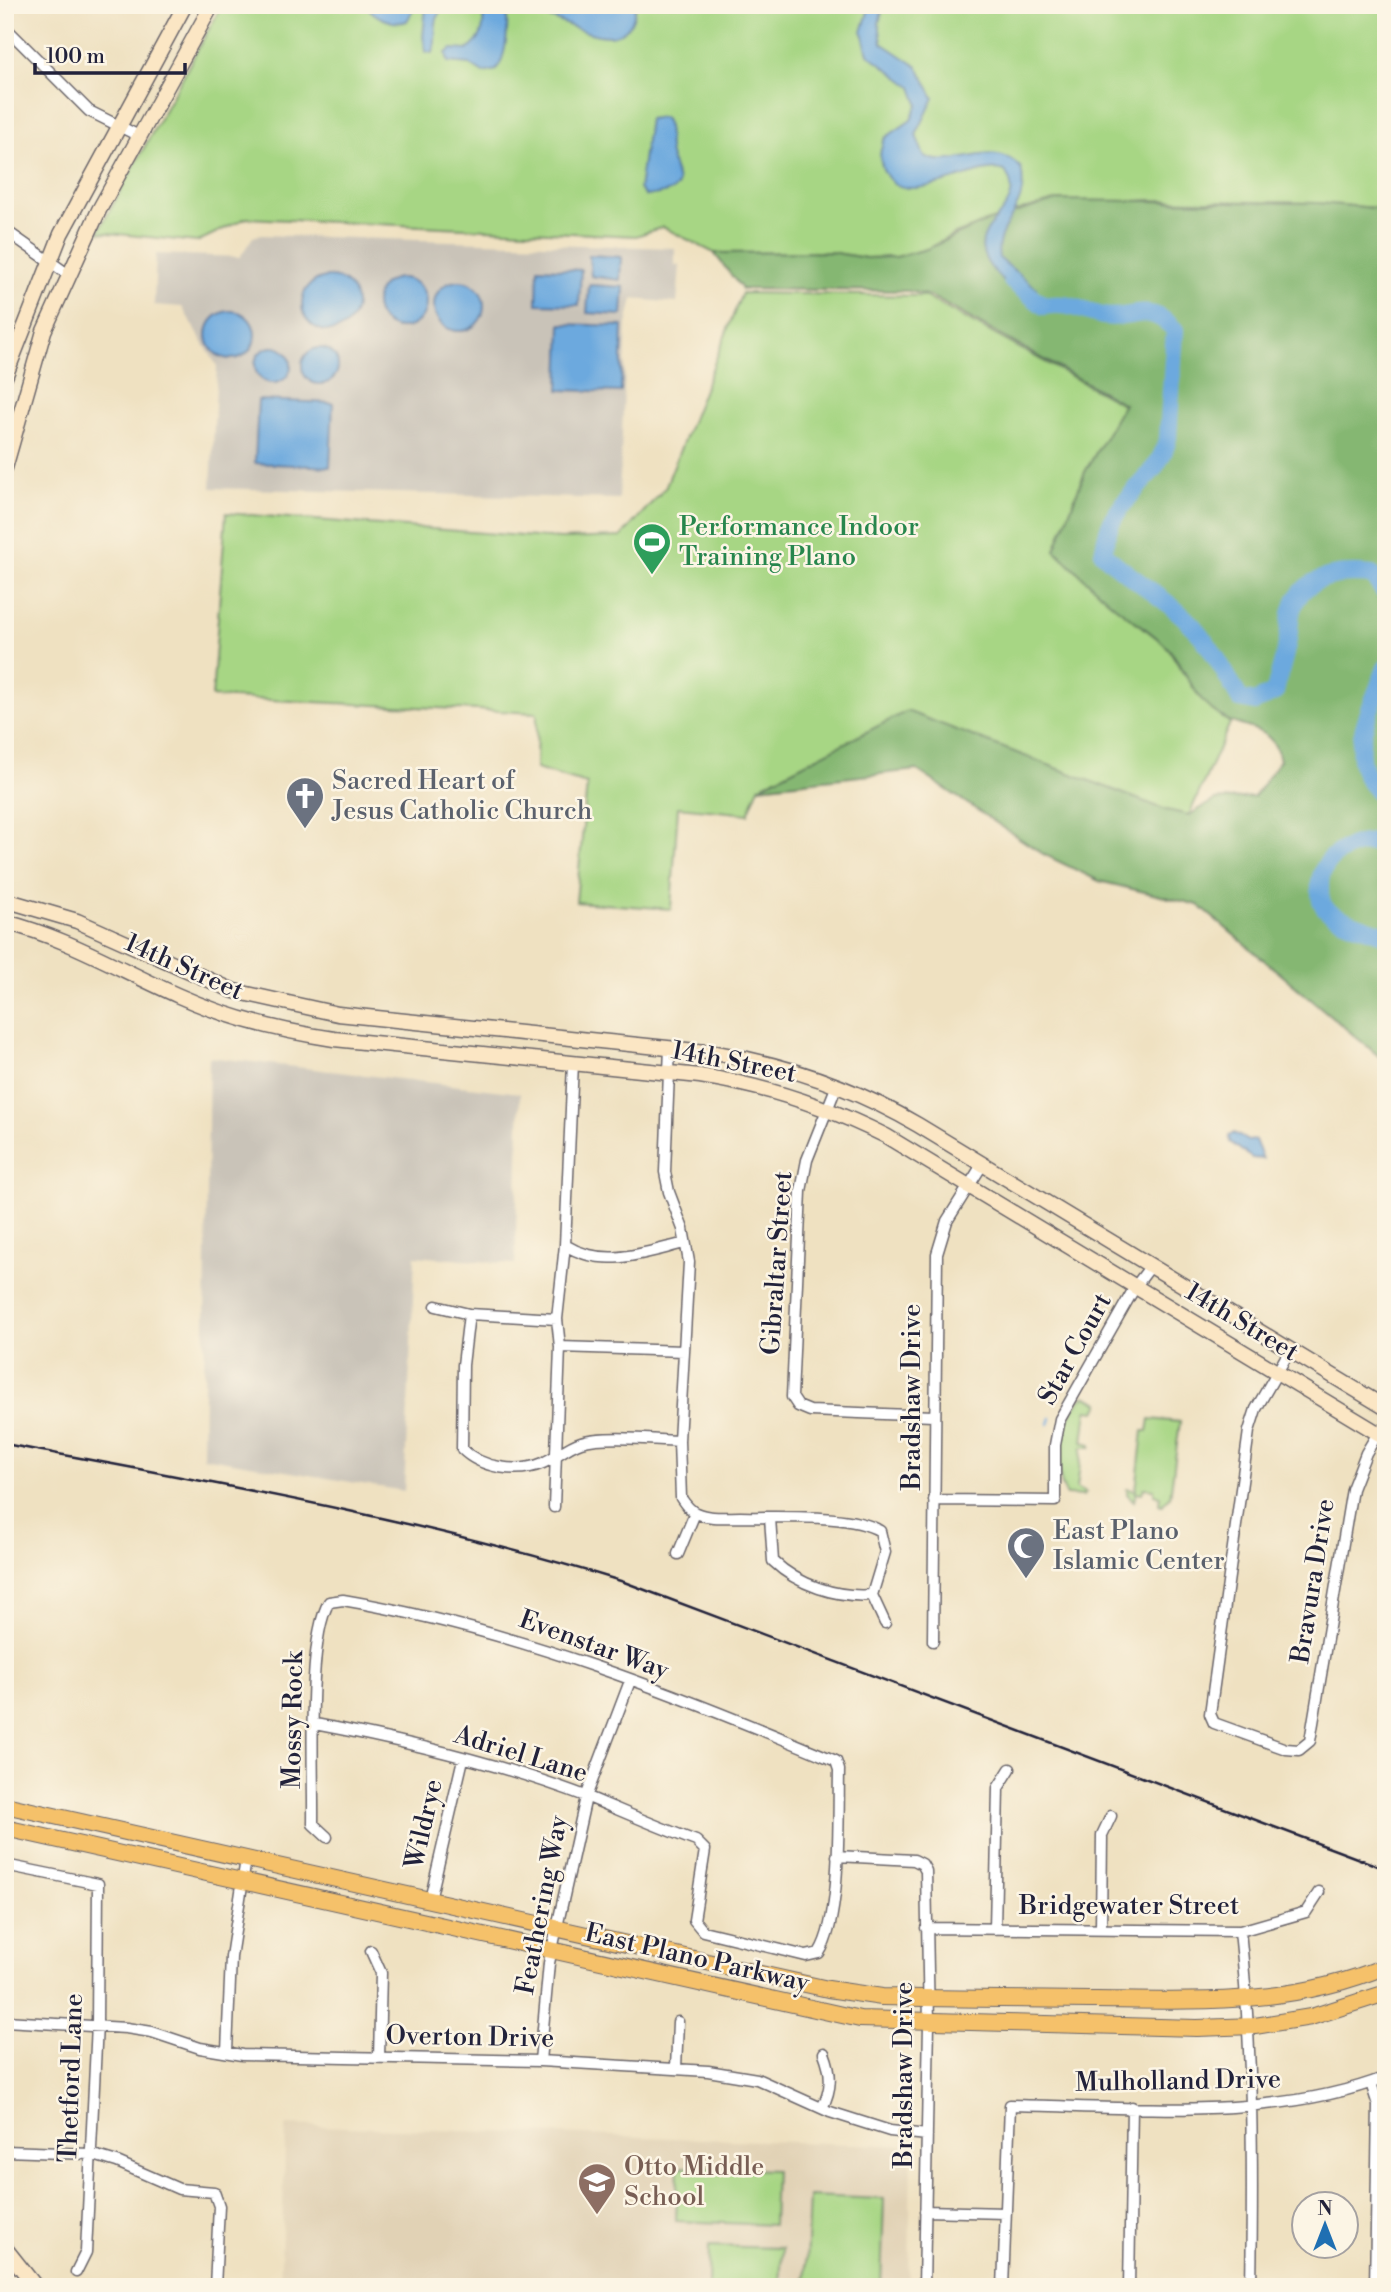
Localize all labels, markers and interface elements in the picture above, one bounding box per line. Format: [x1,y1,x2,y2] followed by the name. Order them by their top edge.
[35,32,186,76] scale bar
[46,44,105,70] text: 100 m
[679,511,919,573] place label: Performance Indoor Training Plano
[631,521,673,576] sports icon: Performance Indoor Training Plano
[331,765,592,827] place label: Sacred Heart of Jesus Catholic Church
[284,775,326,830] church icon: Sacred Heart of Jesus Catholic Church
[120,927,248,1007] street label: 14th Street
[669,1034,799,1090] street label: 14th Street
[755,1170,799,1356] street label: Gibraltar Street
[1179,1276,1305,1368] street label: 14th Street
[1031,1288,1119,1410] street label: Star Court
[896,1304,928,1491] street label: Bradshaw Drive
[1284,1497,1342,1666] street label: Bravura Drive
[1053,1515,1225,1577] place label: East Plano Islamic Center
[1005,1525,1047,1580] mosque icon: East Plano Islamic Center
[515,1603,673,1687] street label: Evenstar Way
[276,1649,310,1789] street label: Mossy Rock
[450,1718,592,1789] street label: Adriel Lane
[398,1776,450,1873] street label: Wildrye
[509,1812,575,1997] street label: Feathering Way
[1018,1890,1239,1922] street label: Bridgewater Street
[582,1917,813,1999] street label: East Plano Parkway
[888,1982,920,2169] street label: Bradshaw Drive
[52,1993,90,2163] street label: Thetford Lane
[385,2020,555,2054] street label: Overton Drive
[1075,2063,1281,2099] street label: Mulholland Drive
[624,2151,764,2213] place label: Otto Middle School
[576,2161,618,2216] school or university icon: Otto Middle School
[1290,2190,1360,2260] north arrow
[1317,2197,1333,2221] text: N

